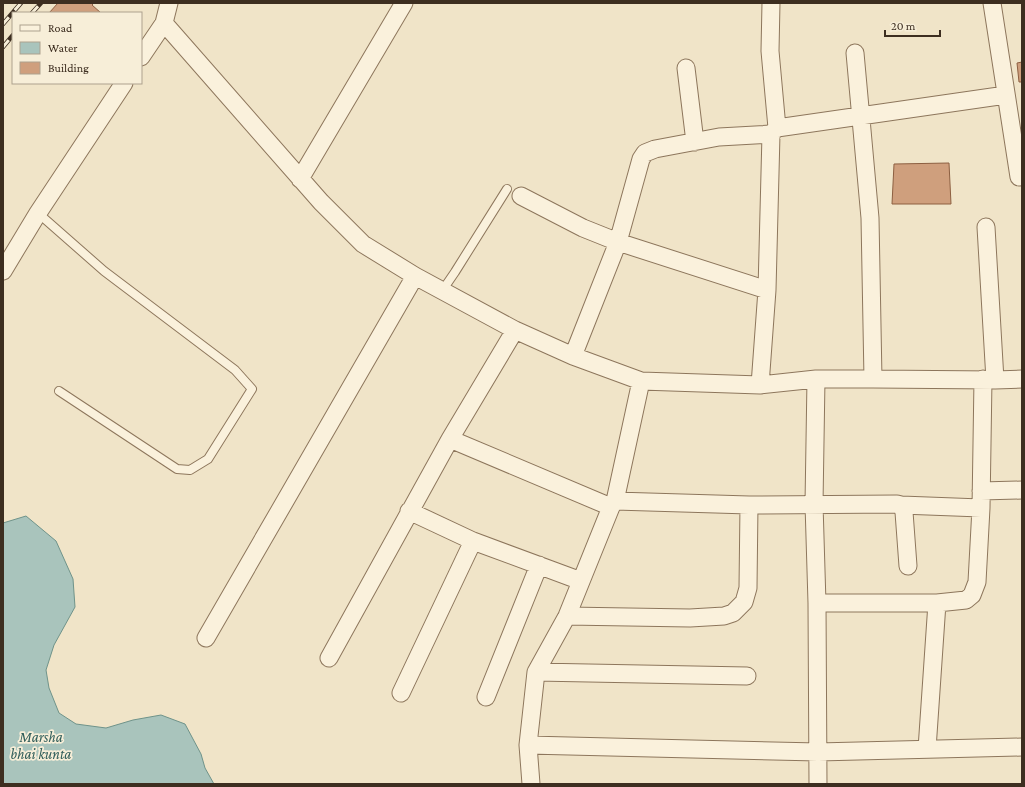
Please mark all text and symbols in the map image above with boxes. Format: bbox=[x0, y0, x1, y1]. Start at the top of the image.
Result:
legend bbox=[12, 12, 142, 84]
scale bar bbox=[885, 12, 940, 38]
text: 20 m bbox=[891, 19, 916, 33]
text: Road bbox=[48, 21, 73, 35]
text: Water bbox=[48, 41, 78, 55]
text: Building bbox=[48, 61, 89, 75]
water label: Marsha bhai kunta bbox=[11, 729, 71, 762]

